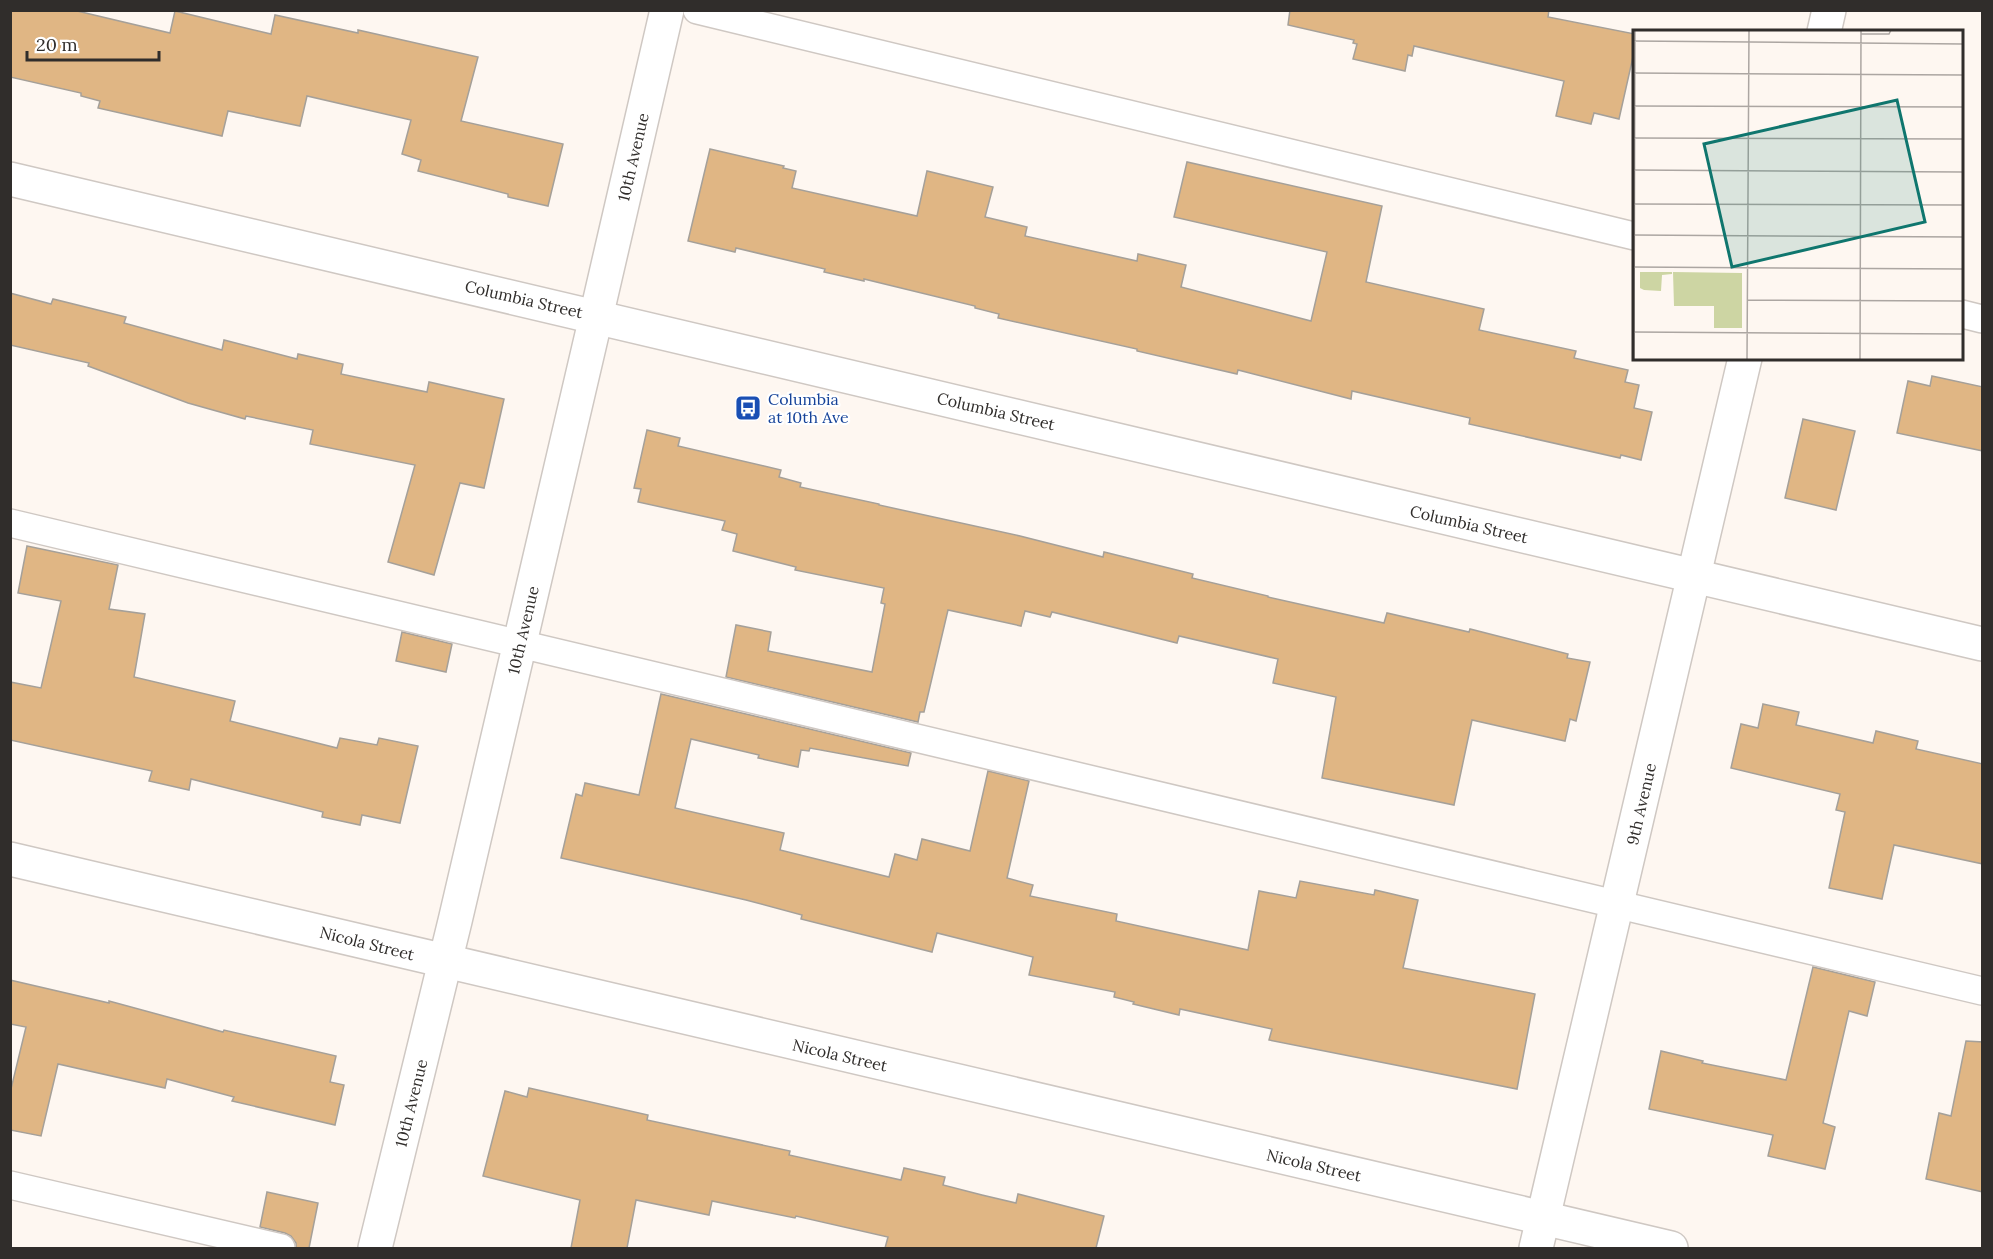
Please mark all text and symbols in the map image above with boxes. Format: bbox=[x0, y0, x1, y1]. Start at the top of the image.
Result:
scale bar bbox=[27, 24, 159, 62]
inset map bbox=[1633, 30, 1963, 360]
text: 20 m bbox=[36, 33, 78, 56]
street label: 10th Avenue bbox=[613, 111, 653, 203]
street label: Columbia Street bbox=[463, 276, 586, 322]
street label: Columbia Street bbox=[935, 388, 1058, 434]
place label: Columbia at 10th Ave bbox=[768, 389, 849, 427]
bus stop icon: Columbia at 10th Ave bbox=[733, 393, 763, 423]
street label: Columbia Street bbox=[1408, 501, 1531, 547]
street label: 10th Avenue bbox=[503, 584, 543, 676]
street label: 9th Avenue bbox=[1622, 761, 1660, 847]
street label: Nicola Street bbox=[318, 922, 417, 965]
street label: Nicola Street bbox=[791, 1034, 890, 1076]
street label: 10th Avenue bbox=[390, 1057, 432, 1149]
street label: Nicola Street bbox=[1265, 1144, 1364, 1186]

